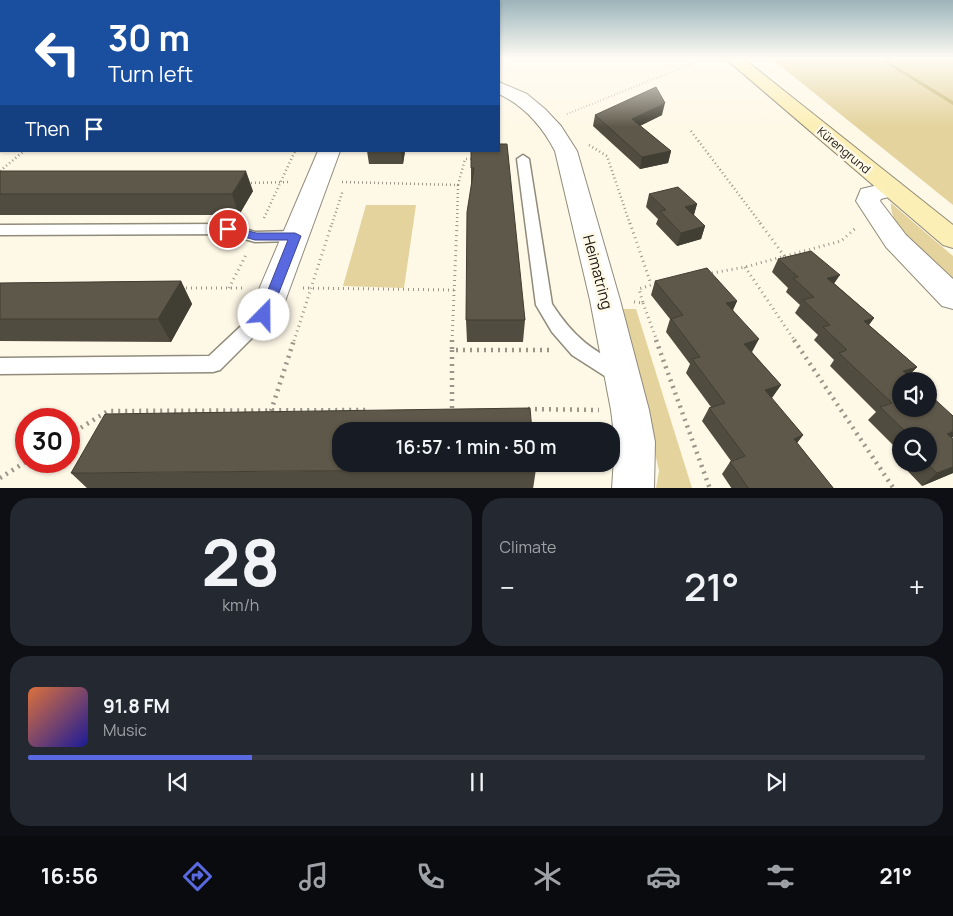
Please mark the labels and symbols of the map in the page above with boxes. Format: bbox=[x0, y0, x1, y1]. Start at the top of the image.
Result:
street label: Kürengrund bbox=[814, 123, 874, 177]
pin bbox=[207, 208, 249, 250]
street label: Heimatring bbox=[578, 232, 618, 312]
position arrow bbox=[237, 288, 289, 340]
speed limit sign: 30 bbox=[15, 408, 80, 473]

